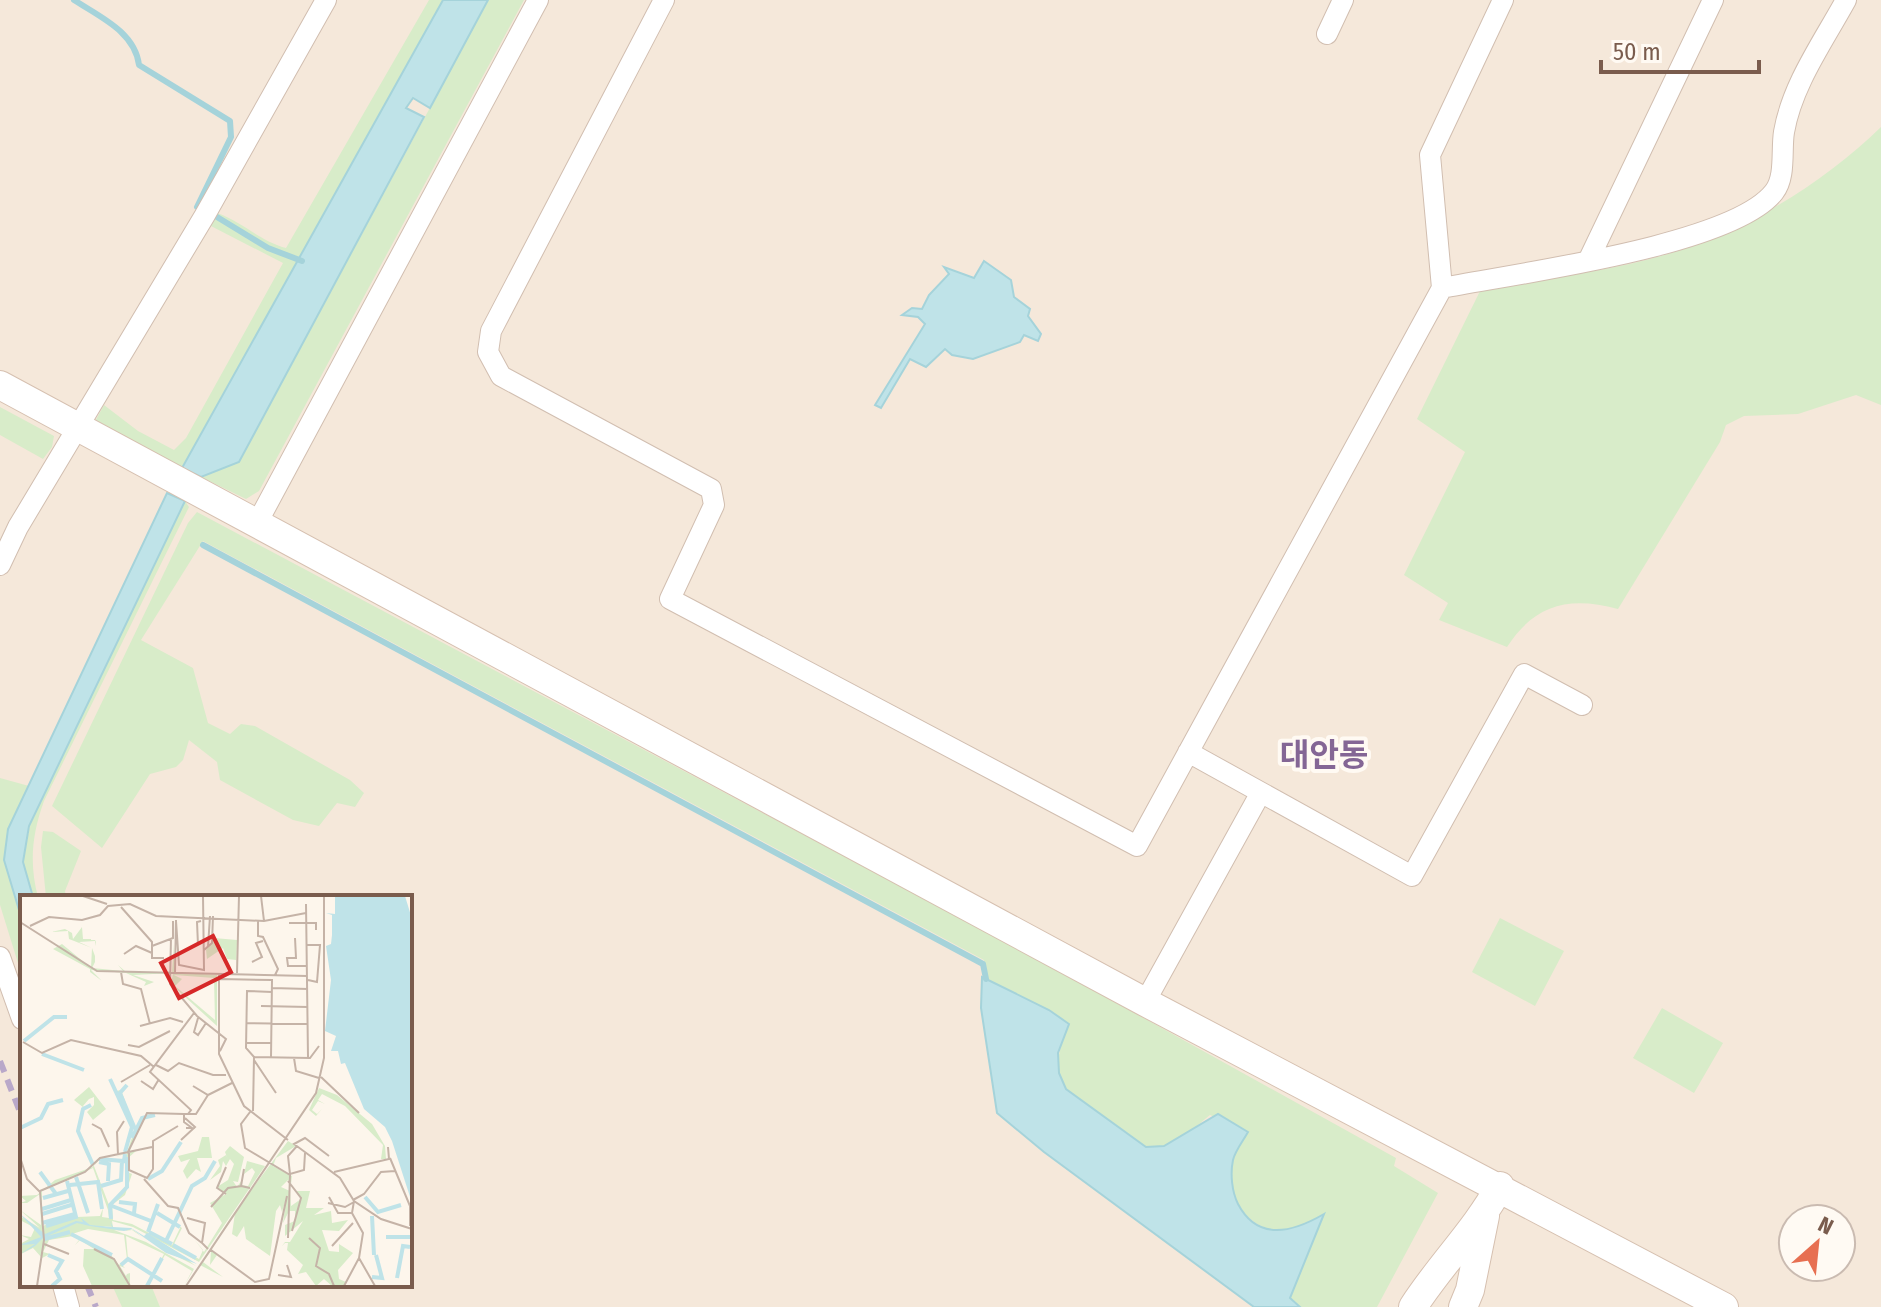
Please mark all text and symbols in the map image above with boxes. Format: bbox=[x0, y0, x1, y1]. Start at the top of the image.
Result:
scale bar bbox=[1601, 24, 1759, 74]
text: 50 m bbox=[1613, 38, 1661, 66]
district label: 대안동 bbox=[1280, 736, 1368, 774]
inset map bbox=[20, 895, 412, 1287]
north arrow bbox=[1777, 1203, 1857, 1283]
text: N bbox=[1814, 1211, 1838, 1241]

